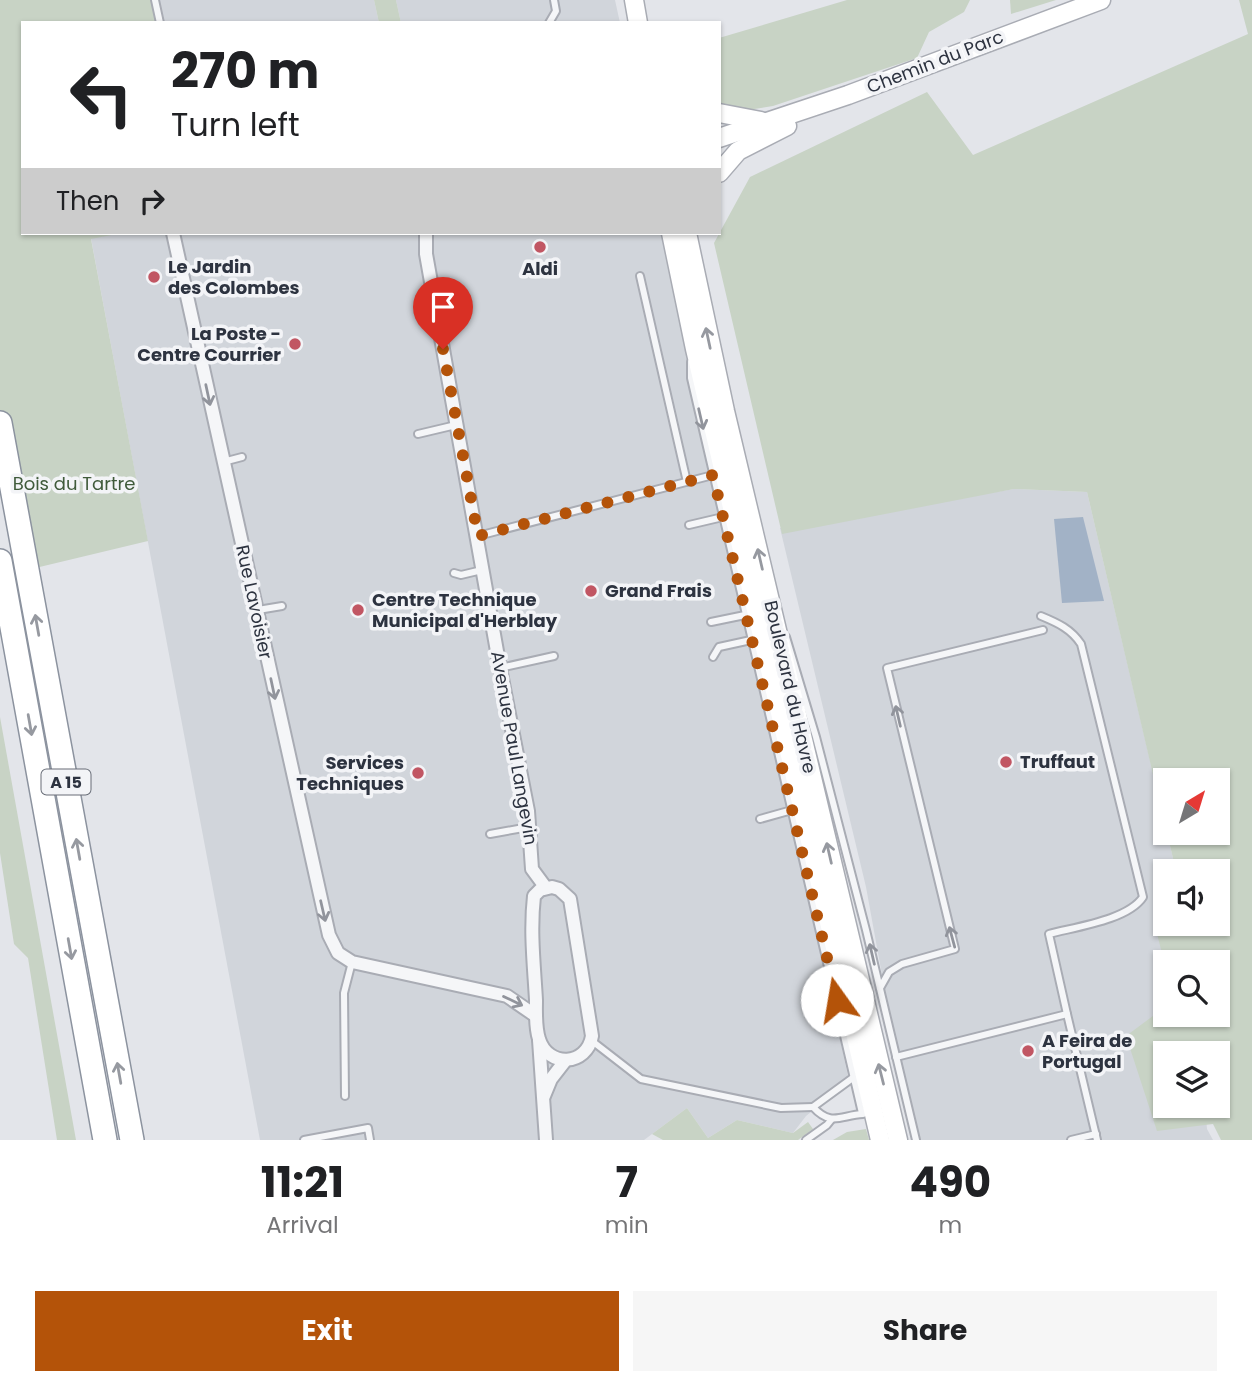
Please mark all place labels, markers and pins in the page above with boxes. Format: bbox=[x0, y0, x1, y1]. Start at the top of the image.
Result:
marker: Aldi bbox=[532, 239, 548, 255]
place label: Le Jardin des Colombes bbox=[168, 254, 300, 300]
place label: Aldi bbox=[522, 256, 558, 281]
marker: Le Jardin des Colombes bbox=[146, 269, 162, 285]
pin bbox=[413, 277, 473, 349]
place label: La Poste - Centre Courrier bbox=[137, 321, 281, 367]
marker: La Poste - Centre Courrier bbox=[287, 336, 303, 352]
place label: Grand Frais bbox=[605, 578, 712, 603]
marker: Grand Frais bbox=[583, 583, 599, 599]
place label: Centre Technique Municipal d'Herblay bbox=[372, 587, 558, 633]
marker: Centre Technique Municipal d'Herblay bbox=[350, 602, 366, 618]
place label: Truffaut bbox=[1020, 749, 1095, 774]
place label: Services Techniques bbox=[296, 750, 404, 796]
marker: Truffaut bbox=[998, 754, 1014, 770]
marker: Services Techniques bbox=[410, 765, 426, 781]
place label: A Feira de Portugal bbox=[1042, 1028, 1132, 1074]
marker: A Feira de Portugal bbox=[1020, 1043, 1036, 1059]

